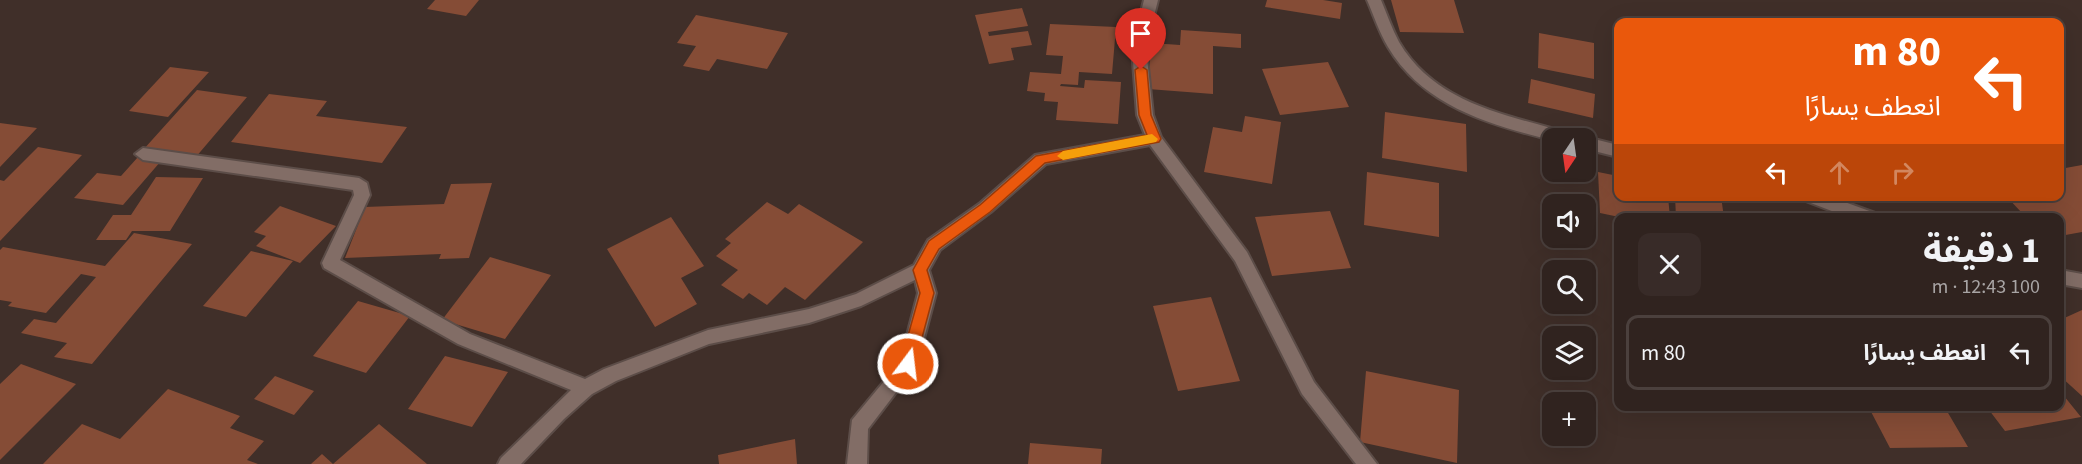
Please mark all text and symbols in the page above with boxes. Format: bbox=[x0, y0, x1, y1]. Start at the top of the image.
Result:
pin bbox=[1115, 8, 1166, 70]
icon: arrive bbox=[1124, 17, 1157, 50]
text: 80 m bbox=[1852, 22, 1941, 82]
icon: left bbox=[1962, 42, 2040, 120]
text: انعطف يسارًا bbox=[1804, 87, 1941, 126]
north arrow bbox=[1542, 128, 1596, 182]
map controls bbox=[1542, 128, 1596, 446]
icon: left bbox=[1760, 156, 1793, 189]
icon: ahead bbox=[1823, 156, 1856, 189]
icon: right bbox=[1886, 156, 1919, 189]
button: sound bbox=[1542, 194, 1596, 248]
text: 1 دقيقة bbox=[1923, 225, 2040, 276]
button: close bbox=[1638, 233, 1701, 296]
button: search bbox=[1542, 260, 1596, 314]
text: 100 m · 12:43 bbox=[1932, 273, 2040, 301]
button: layers bbox=[1542, 326, 1596, 380]
position arrow bbox=[876, 332, 940, 396]
icon: left bbox=[2004, 336, 2037, 369]
text: 80 m bbox=[1641, 337, 1686, 369]
text: انعطف يسارًا bbox=[1863, 337, 1986, 369]
button: + bbox=[1542, 392, 1596, 446]

